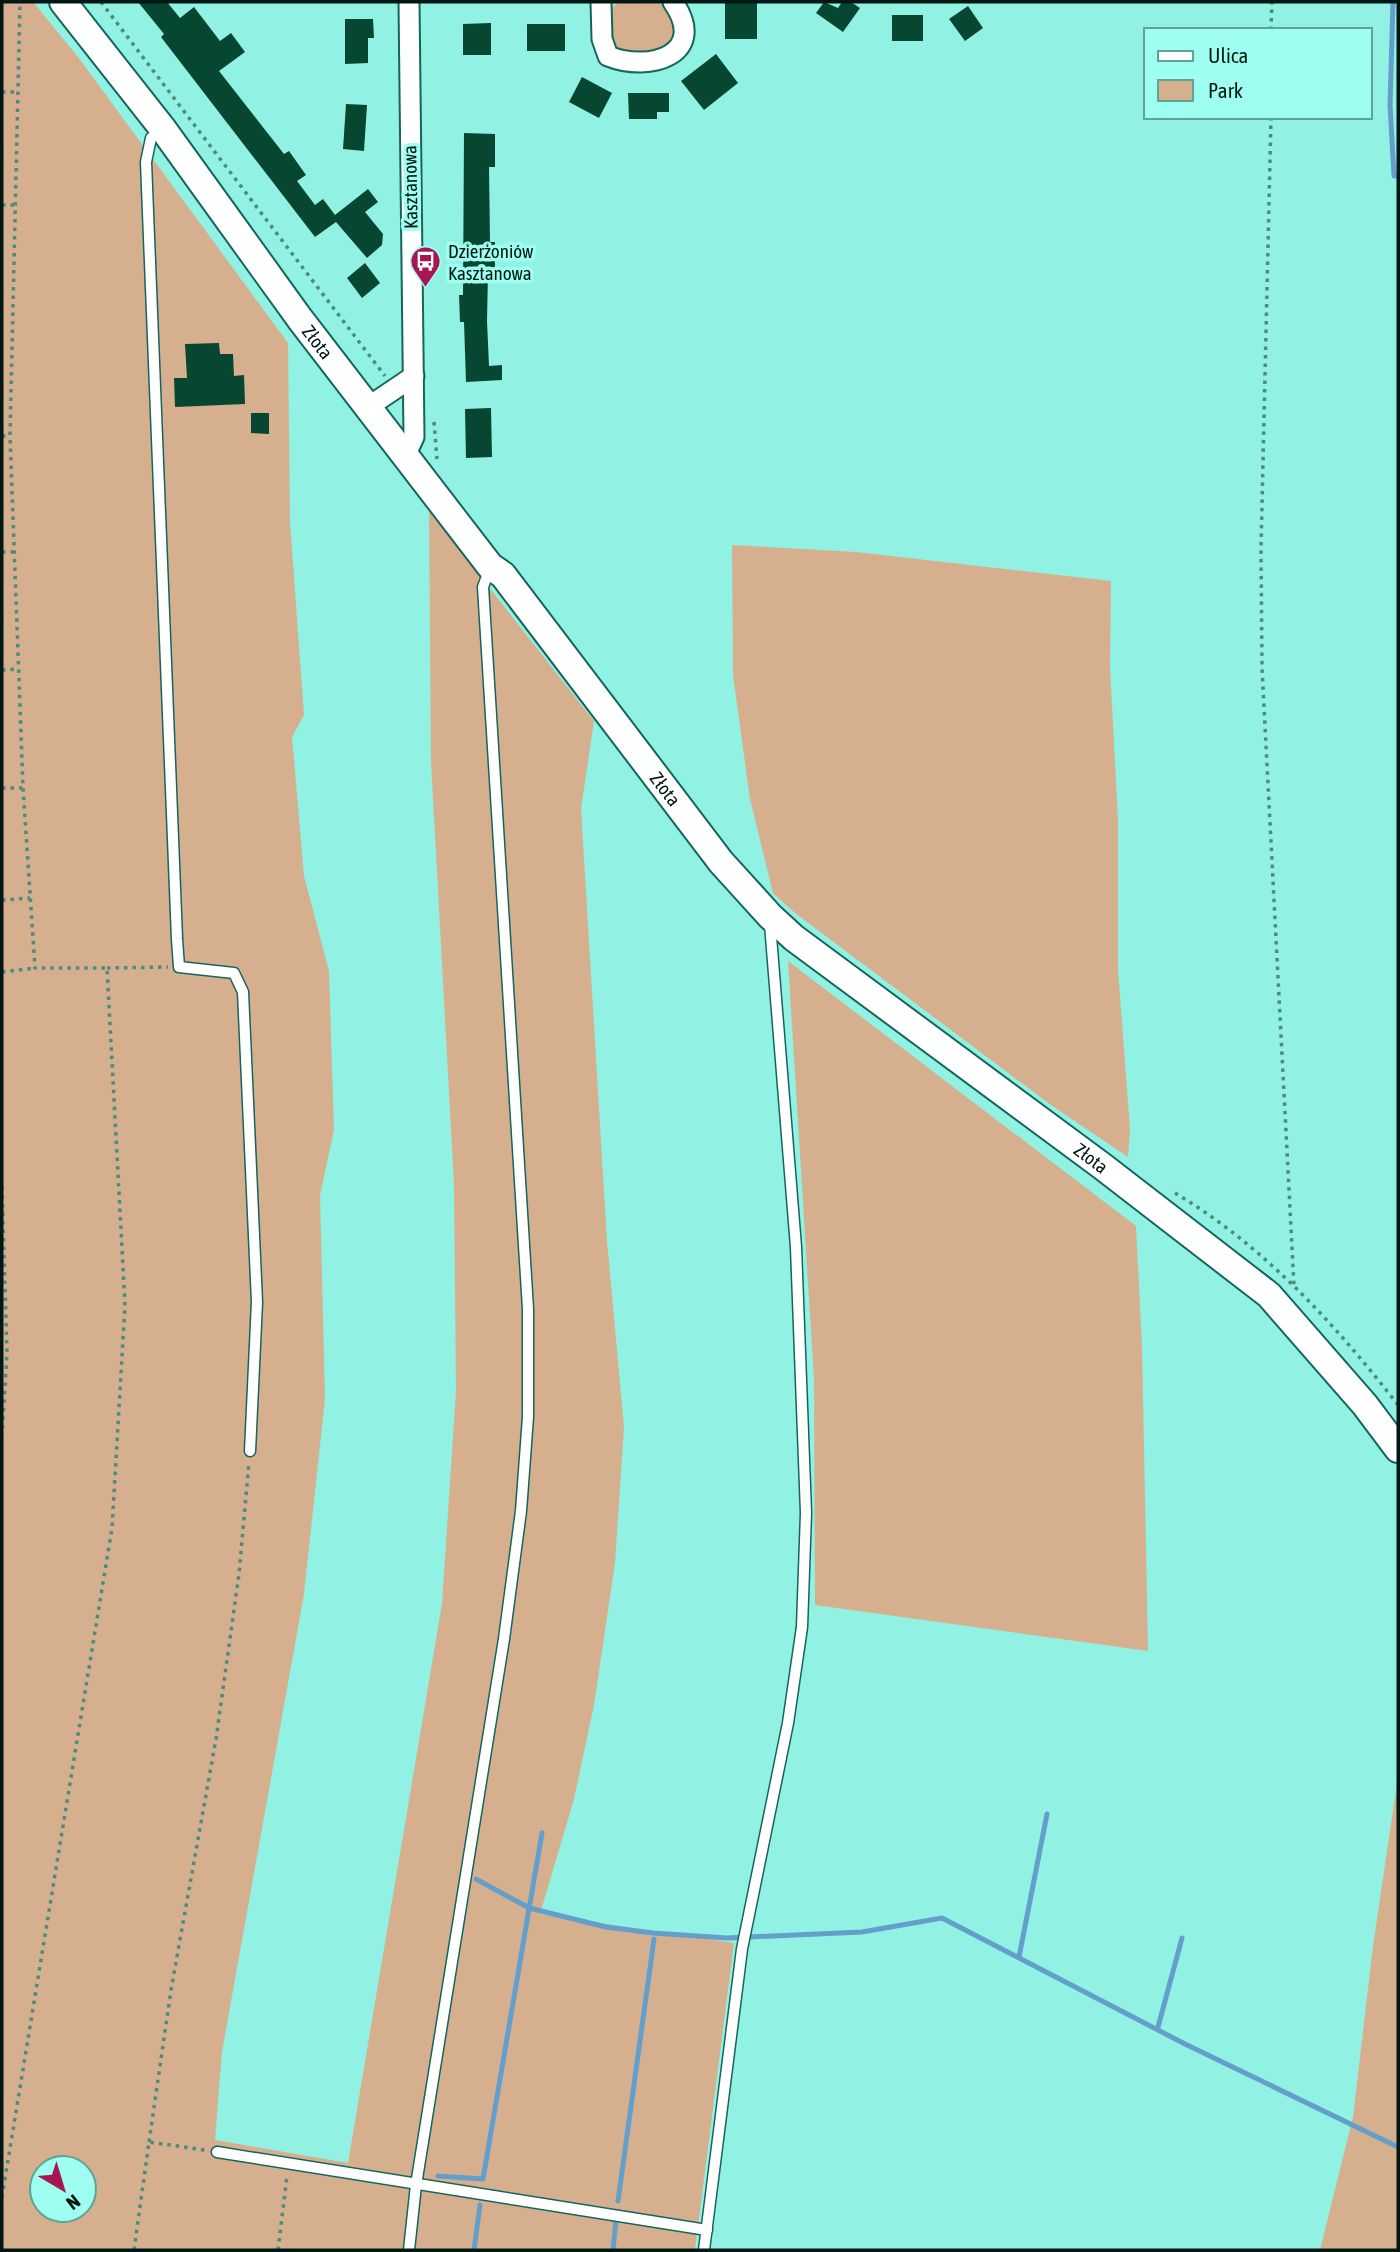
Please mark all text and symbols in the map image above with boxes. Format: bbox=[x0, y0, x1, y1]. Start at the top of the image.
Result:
legend bbox=[1144, 28, 1372, 119]
text: Ulica bbox=[1208, 43, 1248, 67]
text: Park bbox=[1208, 78, 1243, 102]
street label: Kasztanowa bbox=[398, 145, 422, 229]
place label: Dzierżoniów Kasztanowa bbox=[448, 240, 534, 284]
bus stop icon: Dzierżoniów Kasztanowa bbox=[408, 245, 442, 289]
street label: Złota bbox=[298, 321, 338, 363]
street label: Złota bbox=[646, 768, 685, 810]
street label: Złota bbox=[1070, 1138, 1113, 1178]
north arrow bbox=[28, 2154, 98, 2224]
text: N bbox=[62, 2190, 85, 2215]

